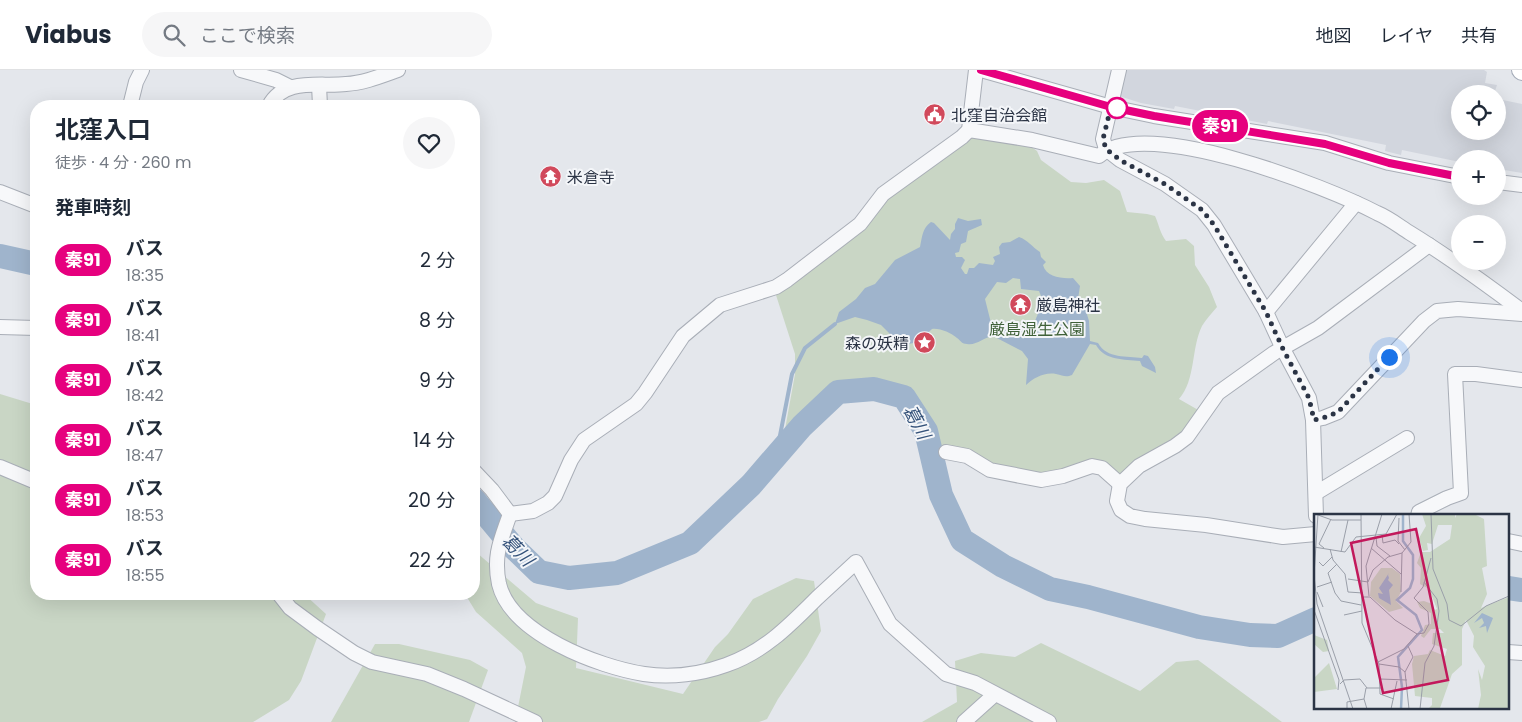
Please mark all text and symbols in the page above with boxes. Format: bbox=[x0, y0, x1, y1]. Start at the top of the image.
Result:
search box bbox=[142, 12, 492, 57]
text: Viabus bbox=[25, 18, 112, 51]
icon: search bbox=[160, 21, 188, 49]
text: ここで検索 bbox=[200, 22, 295, 49]
text: 地図 bbox=[1316, 23, 1352, 48]
text: レイヤ bbox=[1380, 23, 1433, 48]
text: 共有 bbox=[1461, 23, 1497, 48]
map controls bbox=[1451, 85, 1506, 270]
button: locate bbox=[1451, 85, 1506, 140]
unlabelled marker bbox=[1106, 97, 1128, 119]
public building icon: 北窪自治会館 bbox=[923, 103, 947, 127]
place label: 北窪自治会館 bbox=[951, 104, 1047, 127]
line badge: 秦91 bbox=[1191, 110, 1249, 142]
text: 北窪入口 bbox=[55, 113, 151, 146]
text: 秦91 bbox=[1202, 113, 1238, 138]
button: heart bbox=[403, 117, 455, 169]
button: + bbox=[1451, 150, 1506, 205]
text: 徒歩 · 4 分 · 260 m bbox=[55, 151, 191, 174]
temple icon: 米倉寺 bbox=[539, 165, 563, 189]
place label: 米倉寺 bbox=[567, 166, 615, 189]
text: 発車時刻 bbox=[55, 194, 131, 221]
button: − bbox=[1451, 215, 1506, 270]
text: バス bbox=[126, 235, 164, 262]
text: 秦91 bbox=[65, 247, 101, 272]
text: 2 分 bbox=[420, 247, 455, 274]
text: 18:35 bbox=[126, 264, 164, 287]
temple icon: 厳島神社 bbox=[1008, 293, 1032, 317]
place label: 厳島神社 bbox=[1036, 294, 1100, 317]
text: バス bbox=[126, 295, 164, 322]
text: 秦91 bbox=[65, 307, 101, 332]
text: 8 分 bbox=[419, 307, 455, 334]
park label: 厳島湿生公園 bbox=[989, 318, 1085, 341]
text: 18:41 bbox=[126, 324, 160, 347]
place icon: 森の妖精 bbox=[913, 331, 937, 355]
place label: 森の妖精 bbox=[845, 332, 909, 355]
your location bbox=[1377, 345, 1402, 370]
text: バス bbox=[126, 355, 164, 382]
text: 秦91 bbox=[65, 367, 101, 392]
text: 9 分 bbox=[419, 367, 455, 394]
text: 18:42 bbox=[126, 384, 164, 407]
water label: 葛川 bbox=[898, 400, 937, 446]
text: バス bbox=[126, 415, 164, 442]
text: 秦91 bbox=[65, 427, 101, 452]
text: 14 分 bbox=[413, 427, 455, 454]
text: 18:47 bbox=[126, 444, 163, 467]
text: バス bbox=[126, 475, 164, 502]
text: 秦91 bbox=[65, 487, 101, 512]
text: 20 分 bbox=[408, 487, 455, 514]
text: 18:53 bbox=[126, 504, 164, 527]
inset map bbox=[1314, 514, 1510, 710]
water label: 葛川 bbox=[497, 528, 541, 573]
text: バス bbox=[126, 535, 164, 562]
text: 秦91 bbox=[65, 547, 101, 572]
text: 22 分 bbox=[409, 547, 455, 574]
text: 18:55 bbox=[126, 564, 165, 587]

